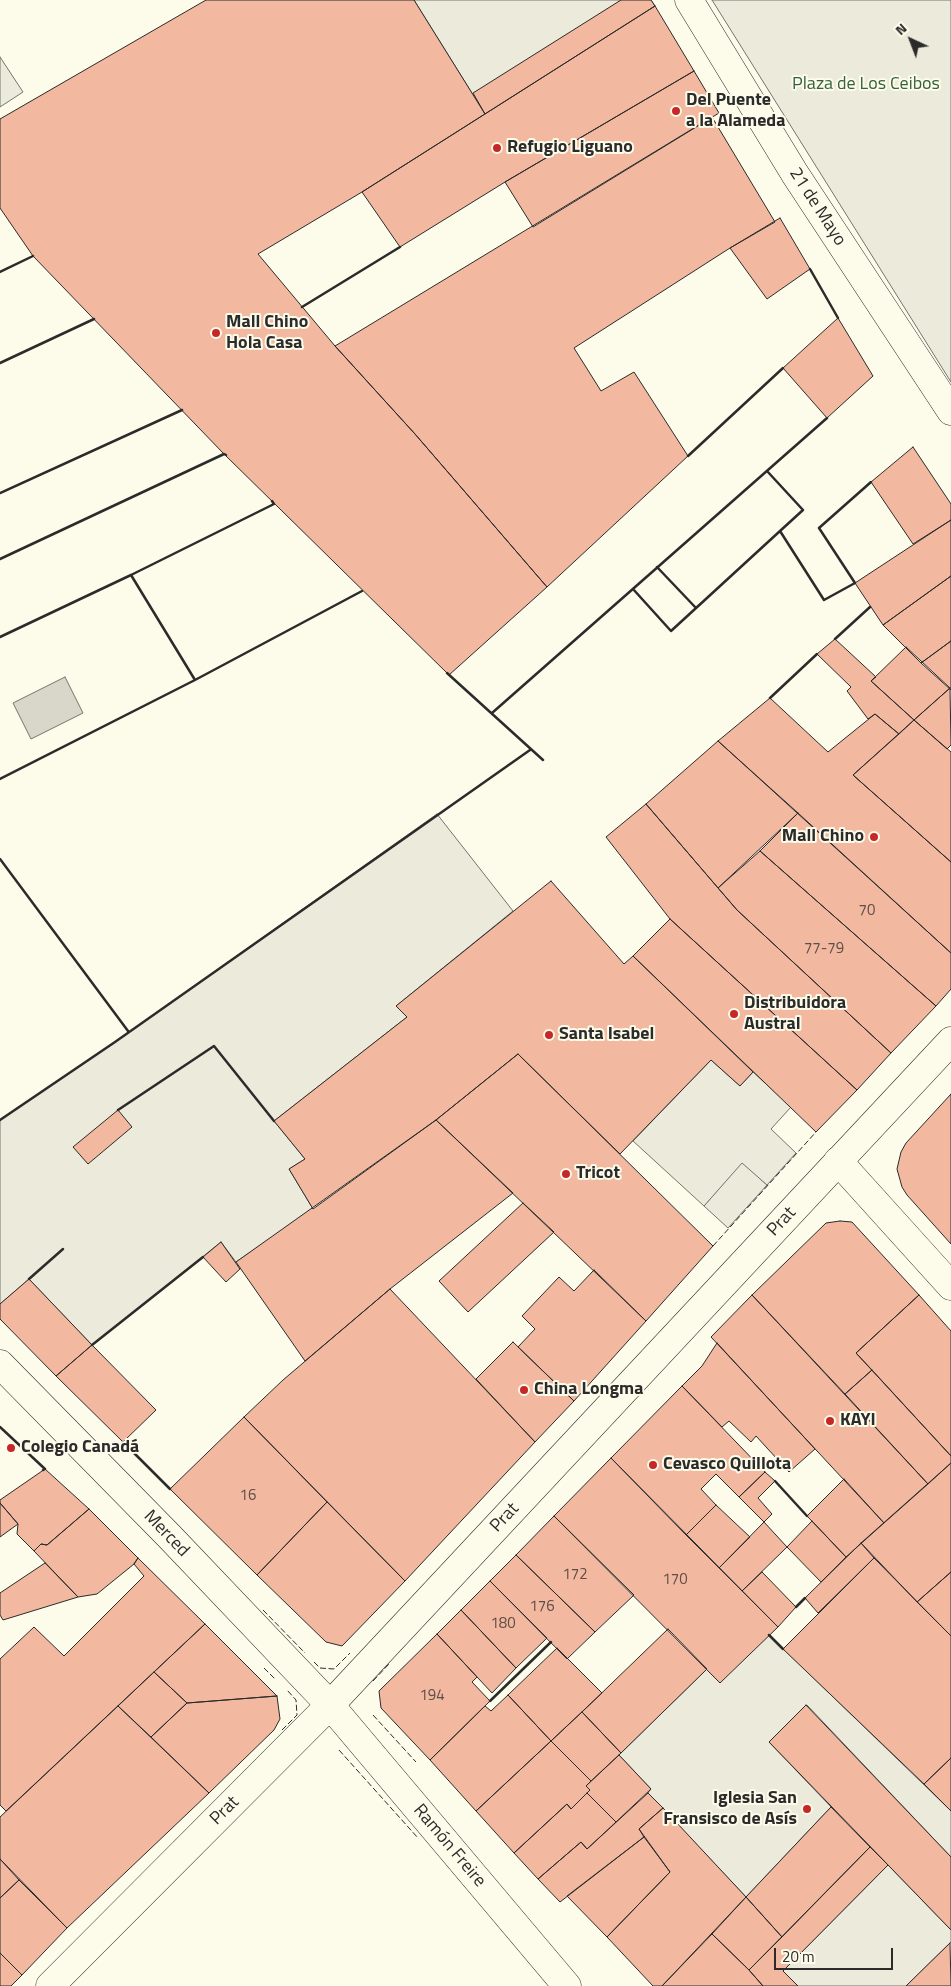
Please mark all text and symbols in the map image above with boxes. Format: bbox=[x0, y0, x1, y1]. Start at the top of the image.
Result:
north arrow bbox=[886, 15, 936, 65]
text: N bbox=[890, 18, 911, 40]
park label: Plaza de Los Ceibos bbox=[792, 74, 940, 96]
place label: Del Puente a la Alameda bbox=[686, 90, 785, 132]
marker: Del Puente a la Alameda bbox=[670, 105, 682, 117]
place label: Refugio Liguano bbox=[507, 137, 633, 159]
marker: Refugio Liguano bbox=[491, 142, 503, 154]
street label: 21 de Mayo bbox=[784, 164, 850, 250]
place label: Mall Chino Hola Casa bbox=[226, 312, 308, 354]
marker: Mall Chino Hola Casa bbox=[210, 327, 222, 339]
place label: Mall Chino bbox=[782, 826, 864, 848]
marker: Mall Chino bbox=[868, 831, 880, 843]
house number: 70 bbox=[859, 902, 875, 920]
house number: 77-79 bbox=[804, 940, 844, 958]
place label: Distribuidora Austral bbox=[744, 993, 846, 1036]
marker: Distribuidora Austral bbox=[728, 1008, 740, 1020]
place label: Santa Isabel bbox=[559, 1024, 654, 1046]
marker: Santa Isabel bbox=[543, 1029, 555, 1041]
place label: Tricot bbox=[576, 1163, 620, 1185]
marker: Tricot bbox=[560, 1168, 572, 1180]
street label: Prat bbox=[763, 1203, 801, 1241]
place label: China Longma bbox=[534, 1379, 643, 1401]
marker: China Longma bbox=[518, 1384, 530, 1396]
place label: KAYI bbox=[840, 1410, 876, 1432]
marker: KAYI bbox=[824, 1415, 836, 1427]
place label: Colegio Canadá bbox=[21, 1437, 139, 1459]
marker: Colegio Canadá bbox=[5, 1442, 17, 1454]
place label: Cevasco Quillota bbox=[663, 1454, 791, 1476]
marker: Cevasco Quillota bbox=[647, 1459, 659, 1471]
house number: 16 bbox=[240, 1487, 256, 1505]
street label: Prat bbox=[486, 1499, 524, 1537]
street label: Merced bbox=[139, 1506, 193, 1562]
house number: 172 bbox=[562, 1566, 588, 1584]
house number: 170 bbox=[662, 1571, 688, 1589]
house number: 176 bbox=[529, 1598, 555, 1616]
house number: 180 bbox=[490, 1615, 516, 1633]
house number: 194 bbox=[419, 1687, 445, 1705]
place label: Iglesia San Fransisco de Asís bbox=[663, 1788, 797, 1830]
street label: Prat bbox=[206, 1792, 244, 1830]
street label: Ramón Freire bbox=[408, 1800, 490, 1892]
marker: Iglesia San Fransisco de Asís bbox=[801, 1803, 813, 1815]
scale bar bbox=[776, 1938, 895, 1970]
text: 20 m bbox=[782, 1945, 815, 1968]

